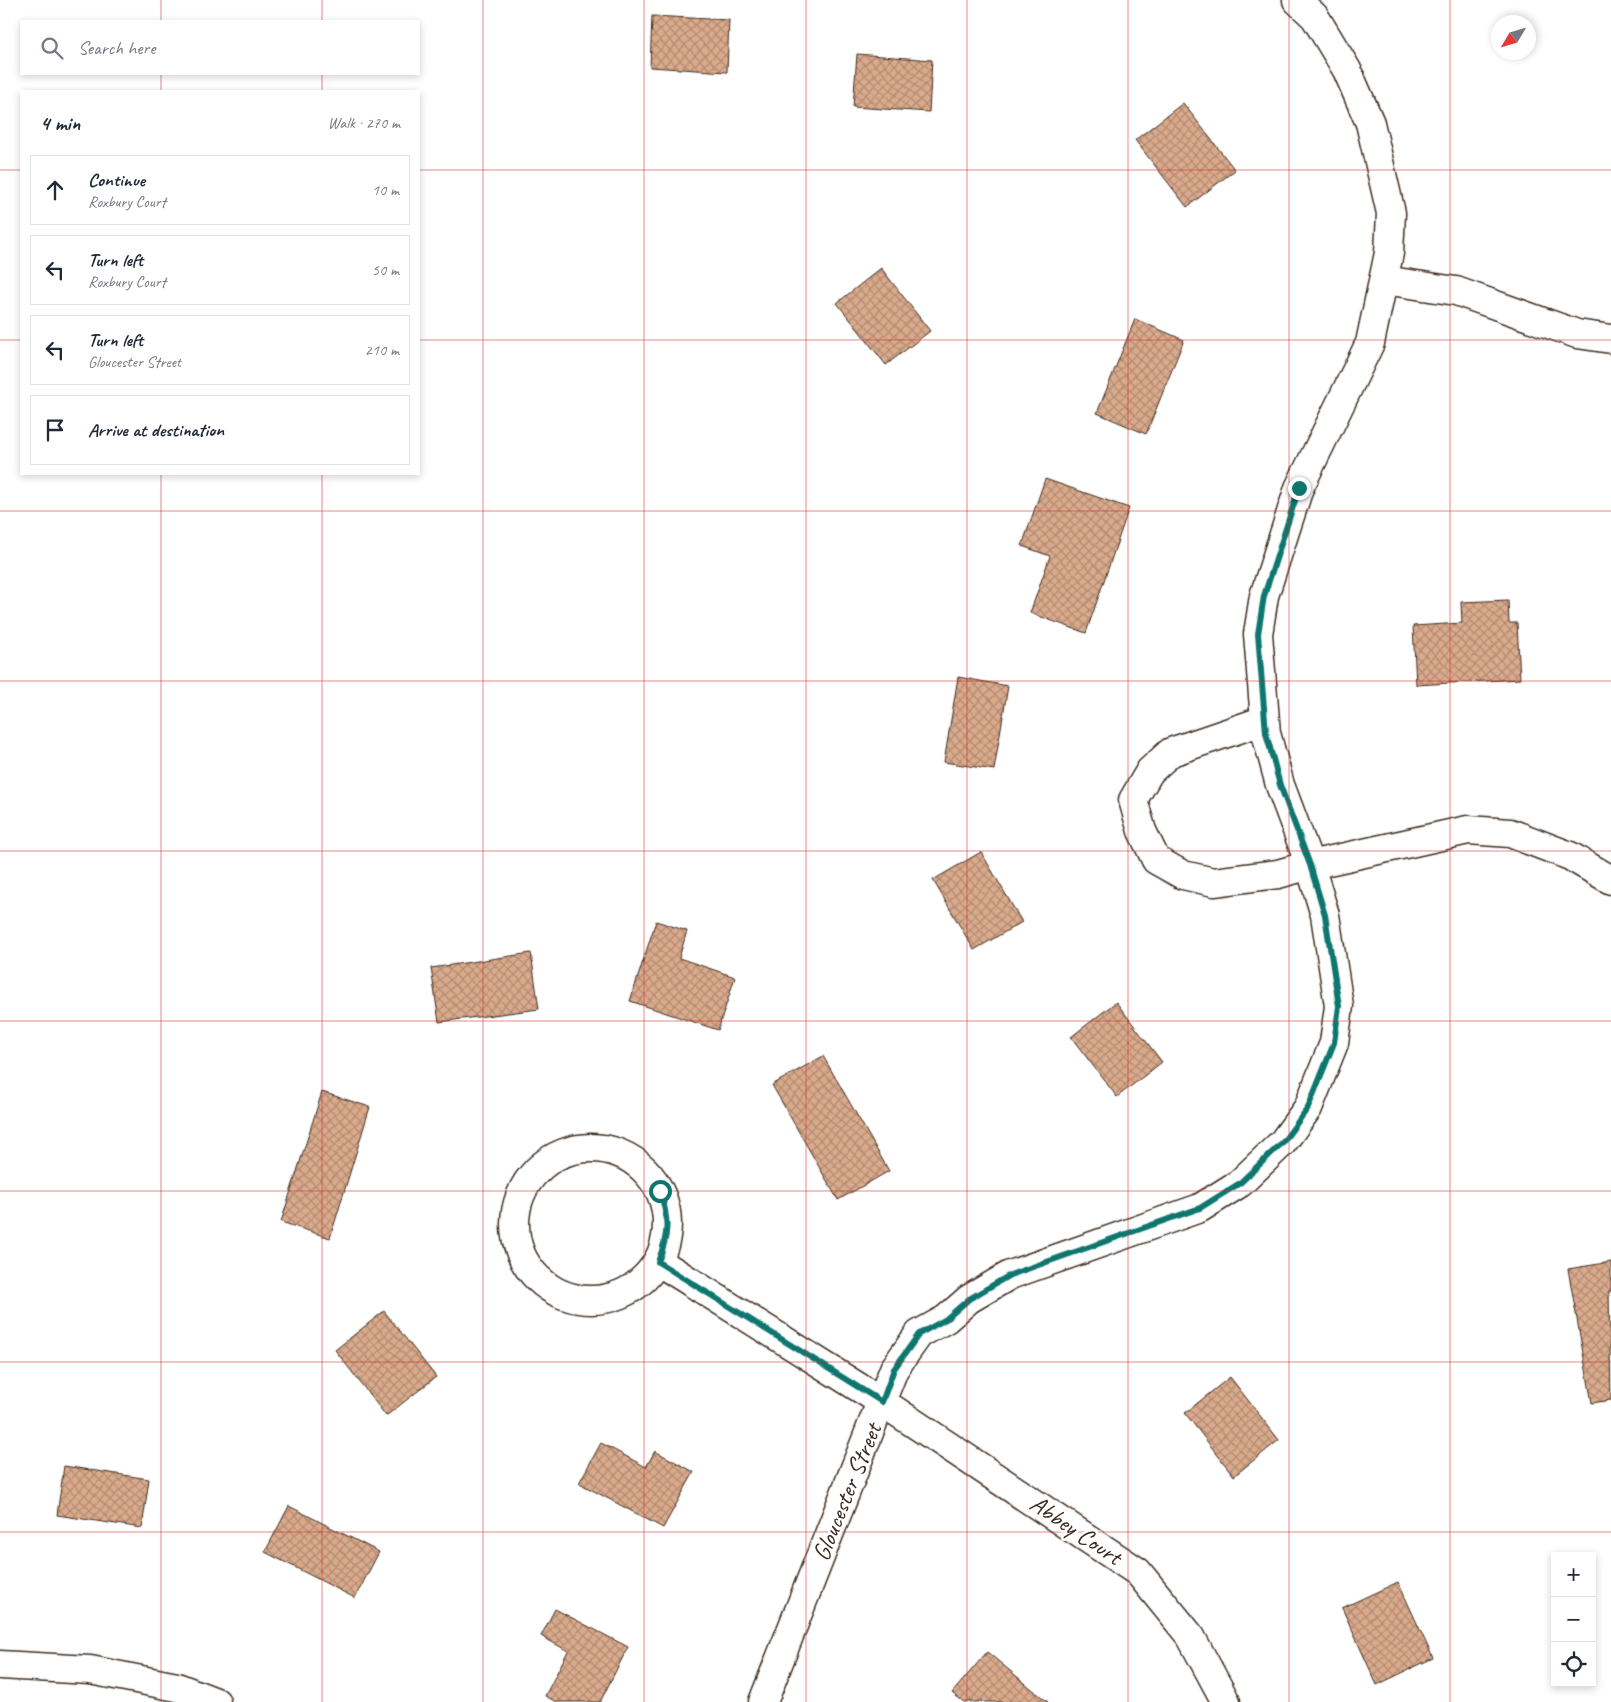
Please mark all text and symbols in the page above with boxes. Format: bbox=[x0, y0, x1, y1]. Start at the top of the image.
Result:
north arrow bbox=[1491, 15, 1536, 60]
search box bbox=[20, 20, 420, 75]
icon: search bbox=[38, 34, 66, 62]
text: Search here bbox=[78, 36, 155, 60]
text: 4 min bbox=[40, 110, 80, 136]
text: Walk · 270 m bbox=[328, 113, 400, 133]
text: Continue bbox=[88, 168, 145, 192]
icon: ahead bbox=[41, 176, 69, 204]
text: 10 m bbox=[372, 180, 399, 200]
text: Roxbury Court bbox=[88, 192, 166, 212]
text: Turn left bbox=[88, 248, 143, 272]
icon: left bbox=[41, 256, 69, 284]
text: 50 m bbox=[372, 260, 399, 280]
text: Roxbury Court bbox=[88, 272, 166, 292]
text: Turn left bbox=[88, 328, 143, 352]
icon: left bbox=[41, 336, 69, 364]
text: 210 m bbox=[365, 340, 399, 360]
text: Gloucester Street bbox=[88, 352, 181, 372]
icon: arrive bbox=[41, 416, 69, 444]
text: Arrive at destination bbox=[88, 418, 224, 442]
route end bbox=[1288, 477, 1311, 500]
route start bbox=[649, 1180, 672, 1203]
street label: Gloucester Street bbox=[805, 1416, 890, 1565]
street label: Abbey Court bbox=[1024, 1488, 1130, 1574]
map controls bbox=[1551, 1552, 1596, 1687]
button: + bbox=[1551, 1552, 1596, 1597]
button: − bbox=[1551, 1597, 1596, 1642]
button: locate bbox=[1551, 1642, 1596, 1687]

